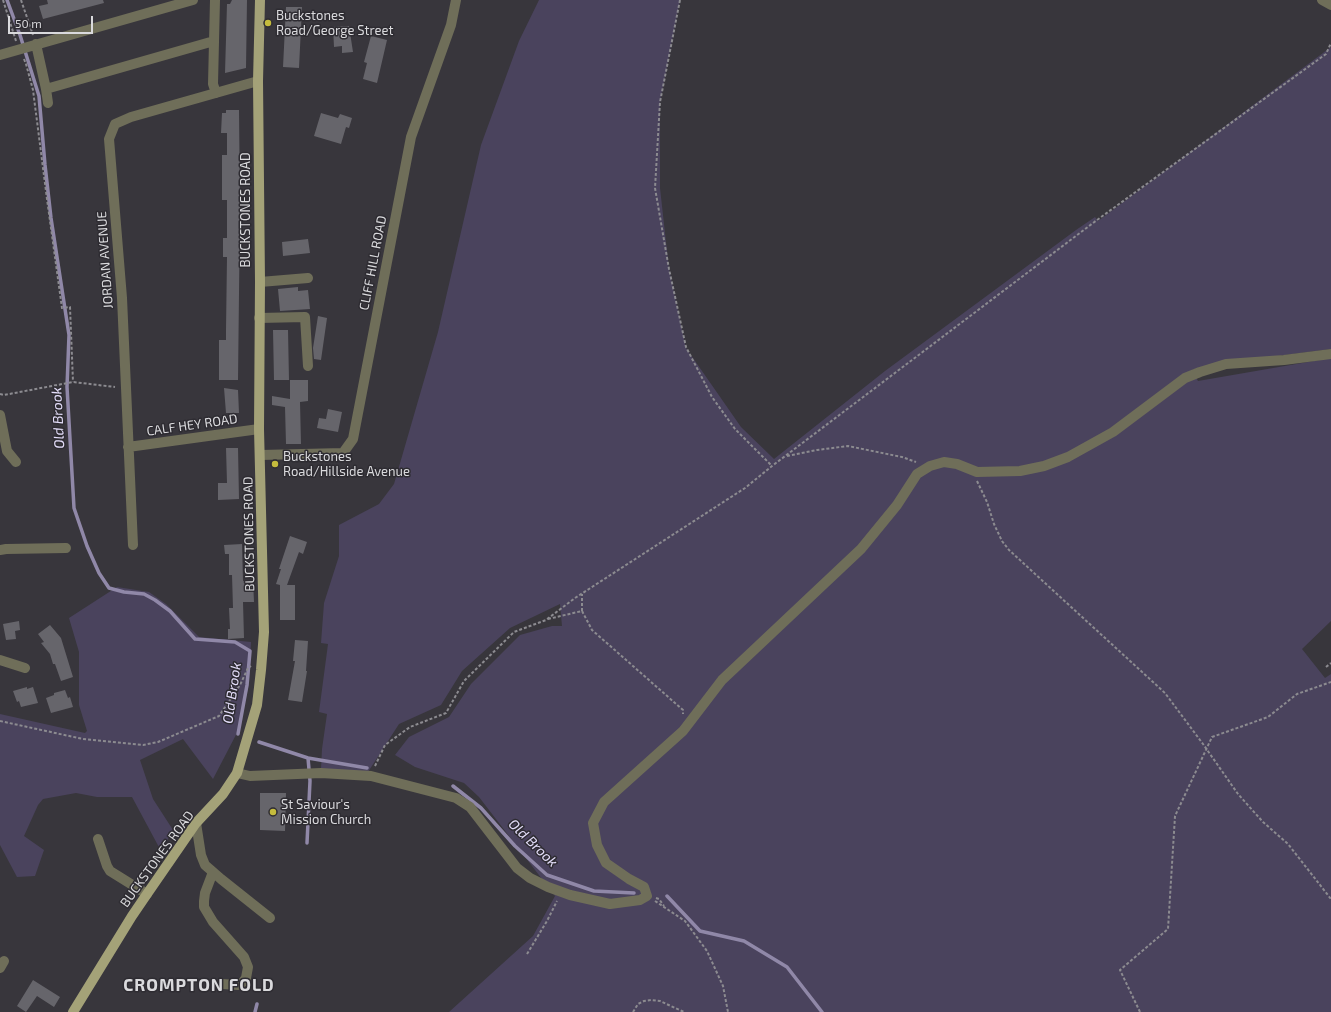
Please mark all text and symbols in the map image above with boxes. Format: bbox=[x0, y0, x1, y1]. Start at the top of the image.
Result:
scale bar bbox=[10, 8, 95, 34]
place label: Buckstones Road/George Street bbox=[276, 8, 393, 39]
text: 50 m bbox=[15, 16, 42, 30]
marker: Buckstones Road/George Street bbox=[263, 18, 273, 28]
street label: BUCKSTONES ROAD bbox=[238, 152, 254, 268]
street label: JORDAN AVENUE bbox=[94, 211, 116, 309]
street label: CLIFF HILL ROAD bbox=[356, 214, 390, 312]
water label: Old Brook bbox=[48, 387, 68, 449]
street label: CALF HEY ROAD bbox=[145, 411, 239, 439]
place label: Buckstones Road/Hillside Avenue bbox=[283, 449, 410, 480]
marker: Buckstones Road/Hillside Avenue bbox=[270, 459, 280, 469]
street label: BUCKSTONES ROAD bbox=[240, 476, 258, 592]
water label: Old Brook bbox=[219, 661, 245, 725]
place label: St Saviour's Mission Church bbox=[281, 797, 371, 828]
marker: St Saviour's Mission Church bbox=[268, 807, 278, 817]
street label: BUCKSTONES ROAD bbox=[117, 808, 197, 910]
water label: Old Brook bbox=[505, 816, 561, 870]
district label: CROMPTON FOLD bbox=[123, 975, 275, 995]

